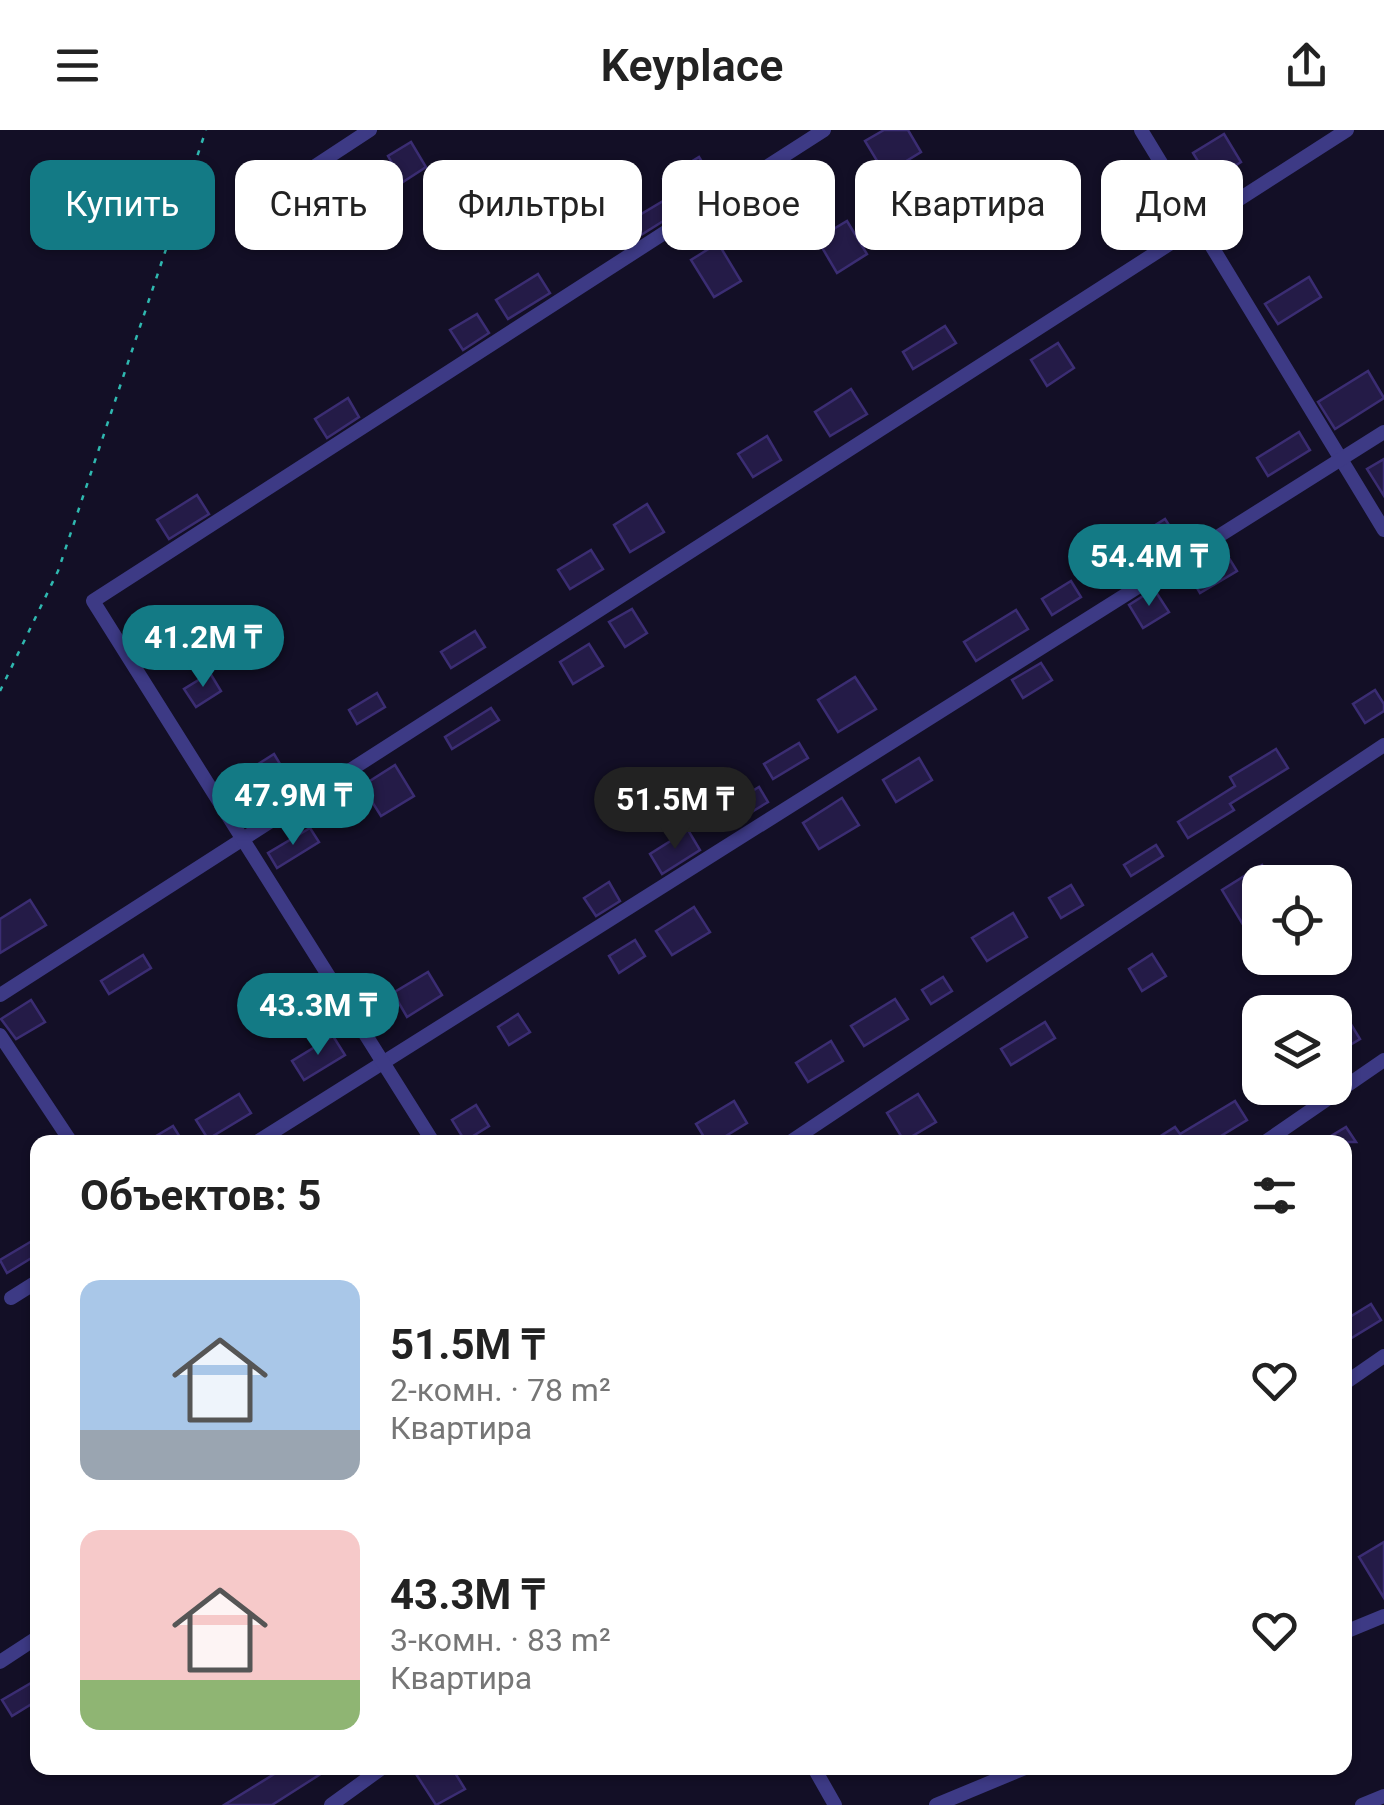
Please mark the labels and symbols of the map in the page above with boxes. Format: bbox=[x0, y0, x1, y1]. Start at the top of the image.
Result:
pin: 54.4M ₸ bbox=[1057, 524, 1241, 609]
pin: 41.2M ₸ bbox=[111, 605, 295, 690]
pin: 47.9M ₸ bbox=[201, 763, 385, 848]
pin: 51.5M ₸ bbox=[583, 767, 767, 852]
pin: 43.3M ₸ bbox=[226, 973, 410, 1058]

